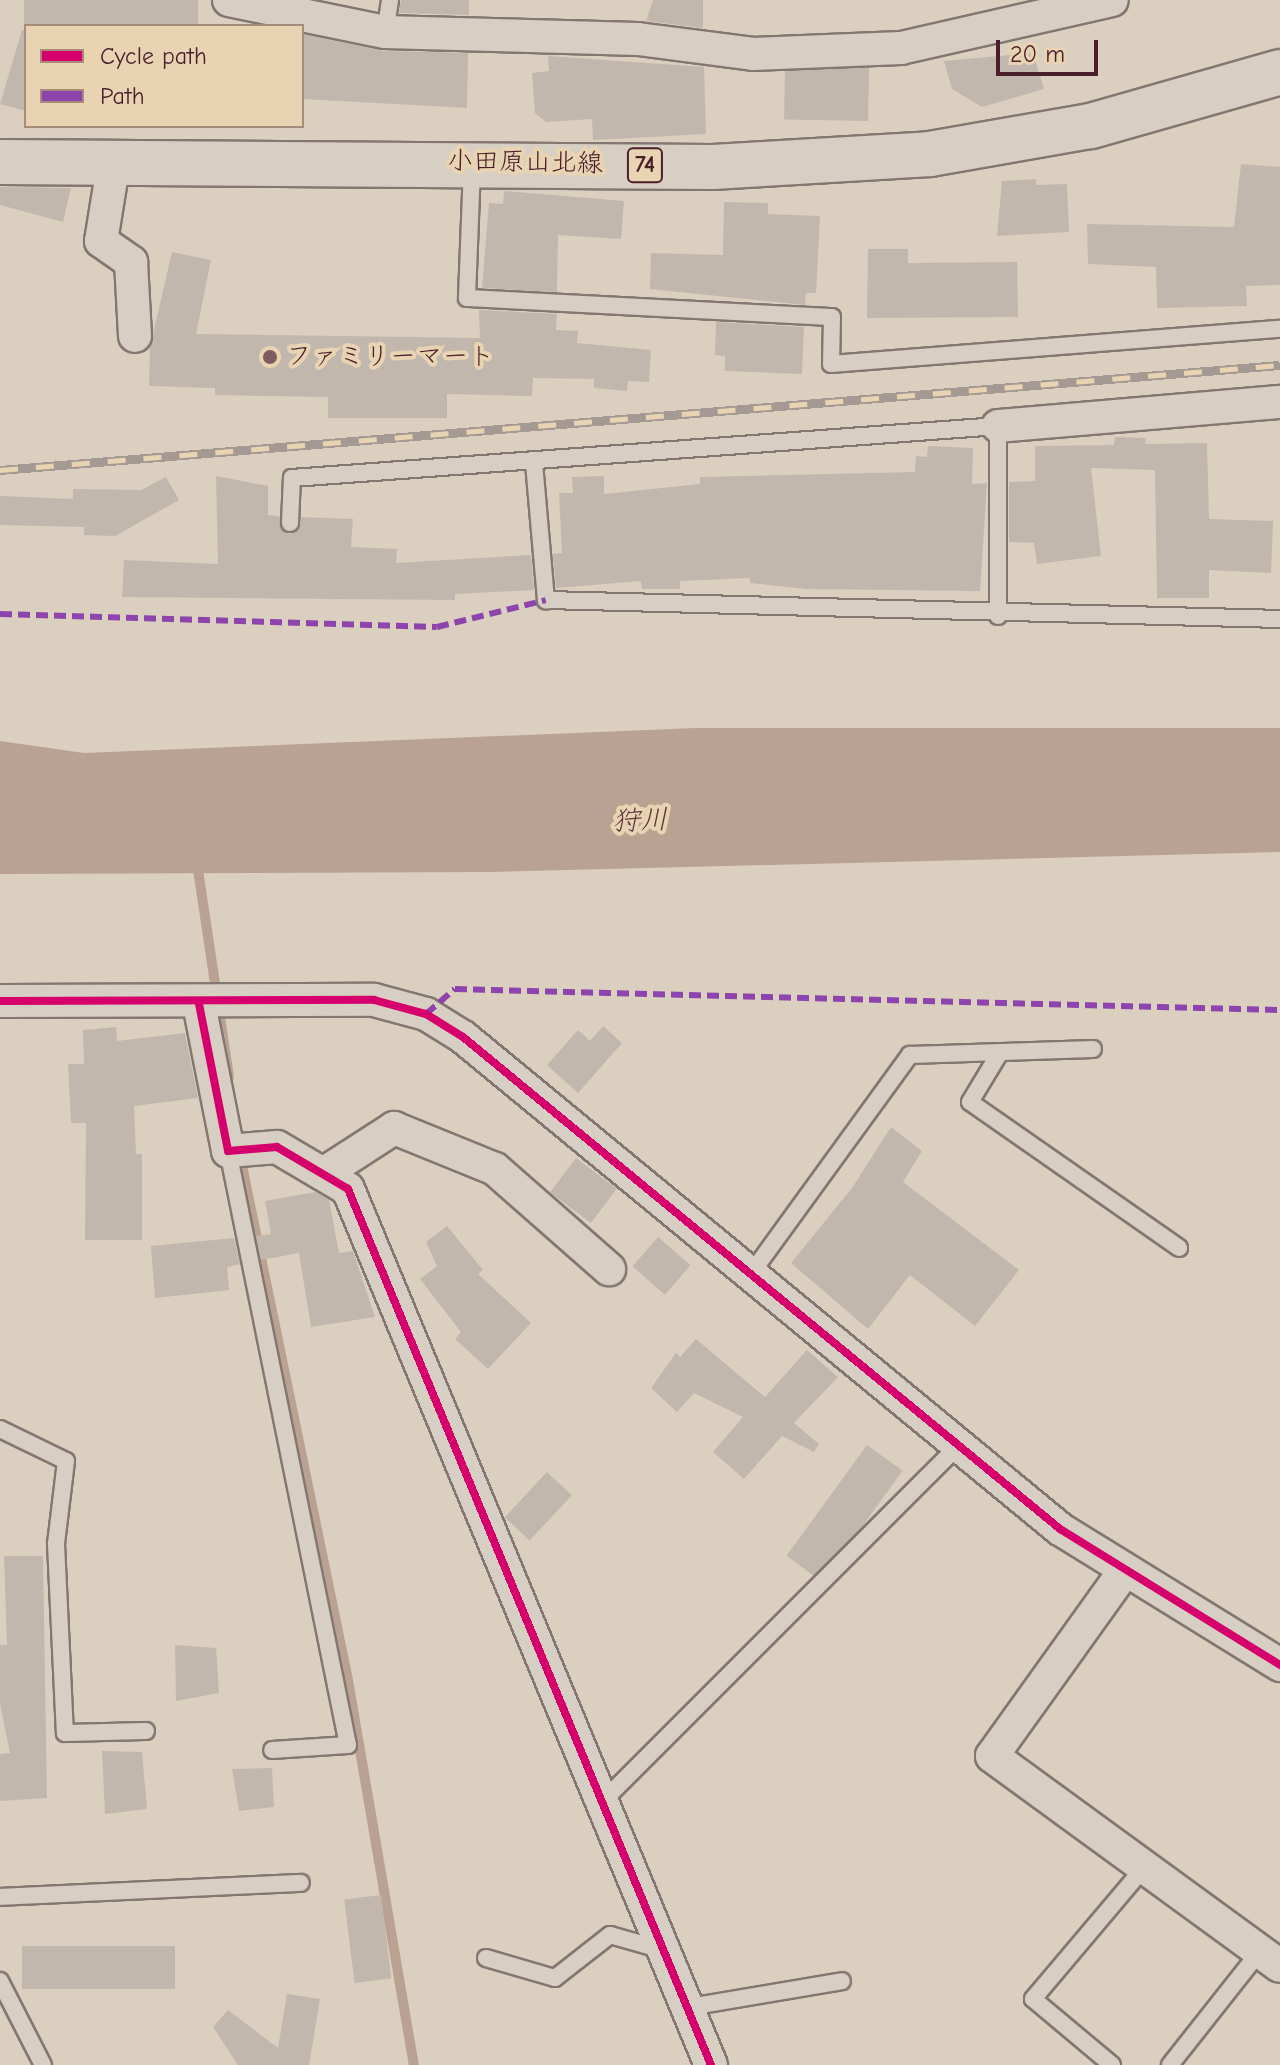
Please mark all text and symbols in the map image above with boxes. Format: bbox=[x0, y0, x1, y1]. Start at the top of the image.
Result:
legend bbox=[24, 24, 304, 128]
scale bar bbox=[1000, 24, 1102, 74]
text: 20 m bbox=[1010, 40, 1065, 68]
text: Cycle path bbox=[100, 42, 207, 70]
text: Path bbox=[100, 82, 145, 110]
road number: 74 bbox=[625, 145, 665, 185]
street label: 小田原山北線 bbox=[447, 146, 603, 180]
place label: ファミリーマート bbox=[286, 341, 494, 373]
marker: ファミリーマート bbox=[261, 348, 279, 366]
water label: 狩川 bbox=[611, 802, 669, 838]

